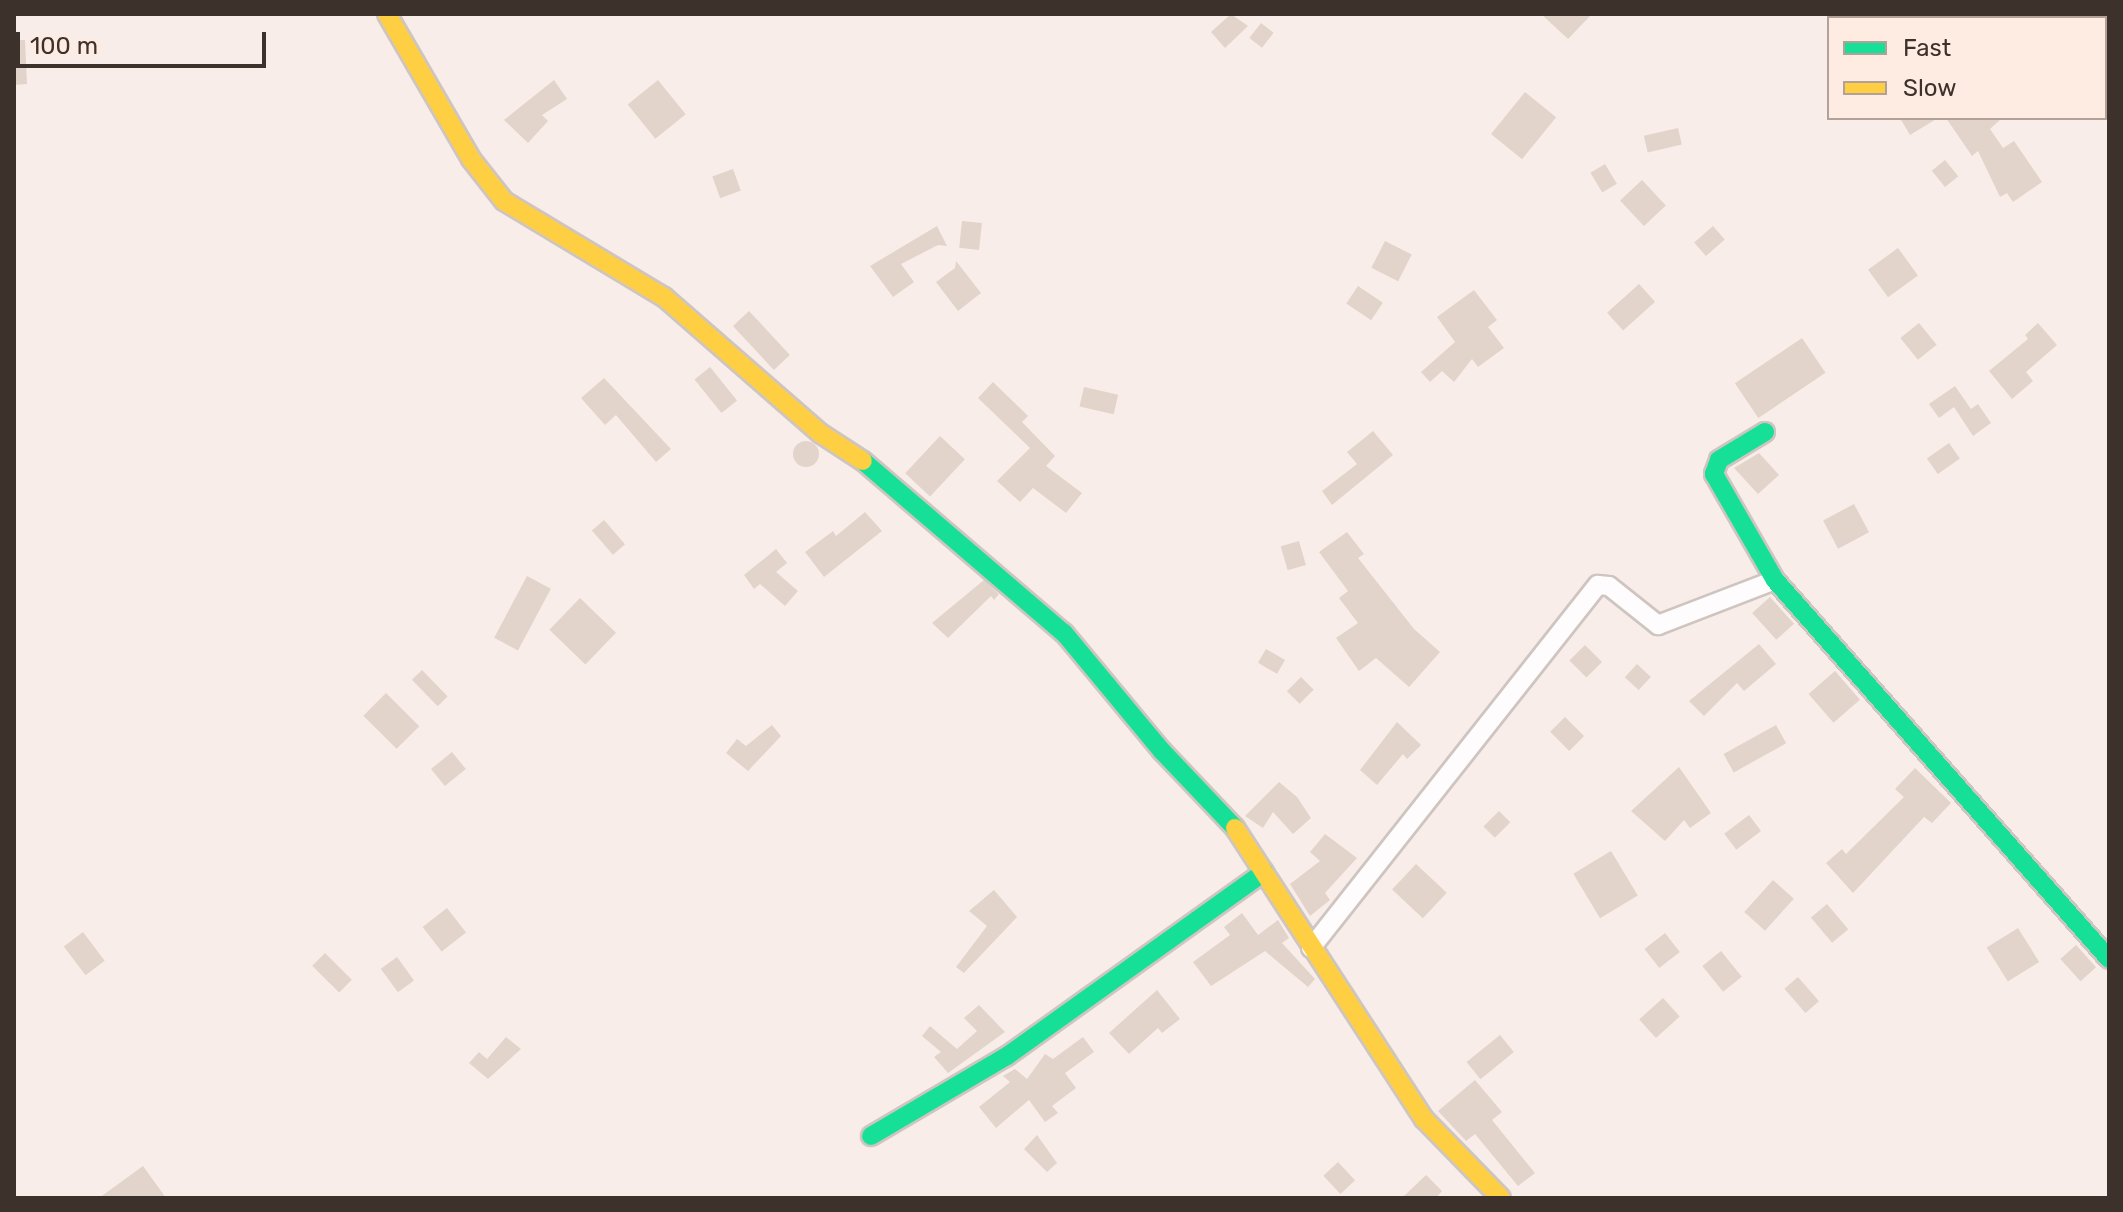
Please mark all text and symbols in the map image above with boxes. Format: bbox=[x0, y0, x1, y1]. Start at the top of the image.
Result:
scale bar bbox=[20, 16, 270, 66]
legend bbox=[1827, 16, 2107, 120]
text: 100 m bbox=[30, 32, 98, 60]
text: Fast bbox=[1903, 34, 1951, 62]
text: Slow bbox=[1903, 74, 1956, 102]

